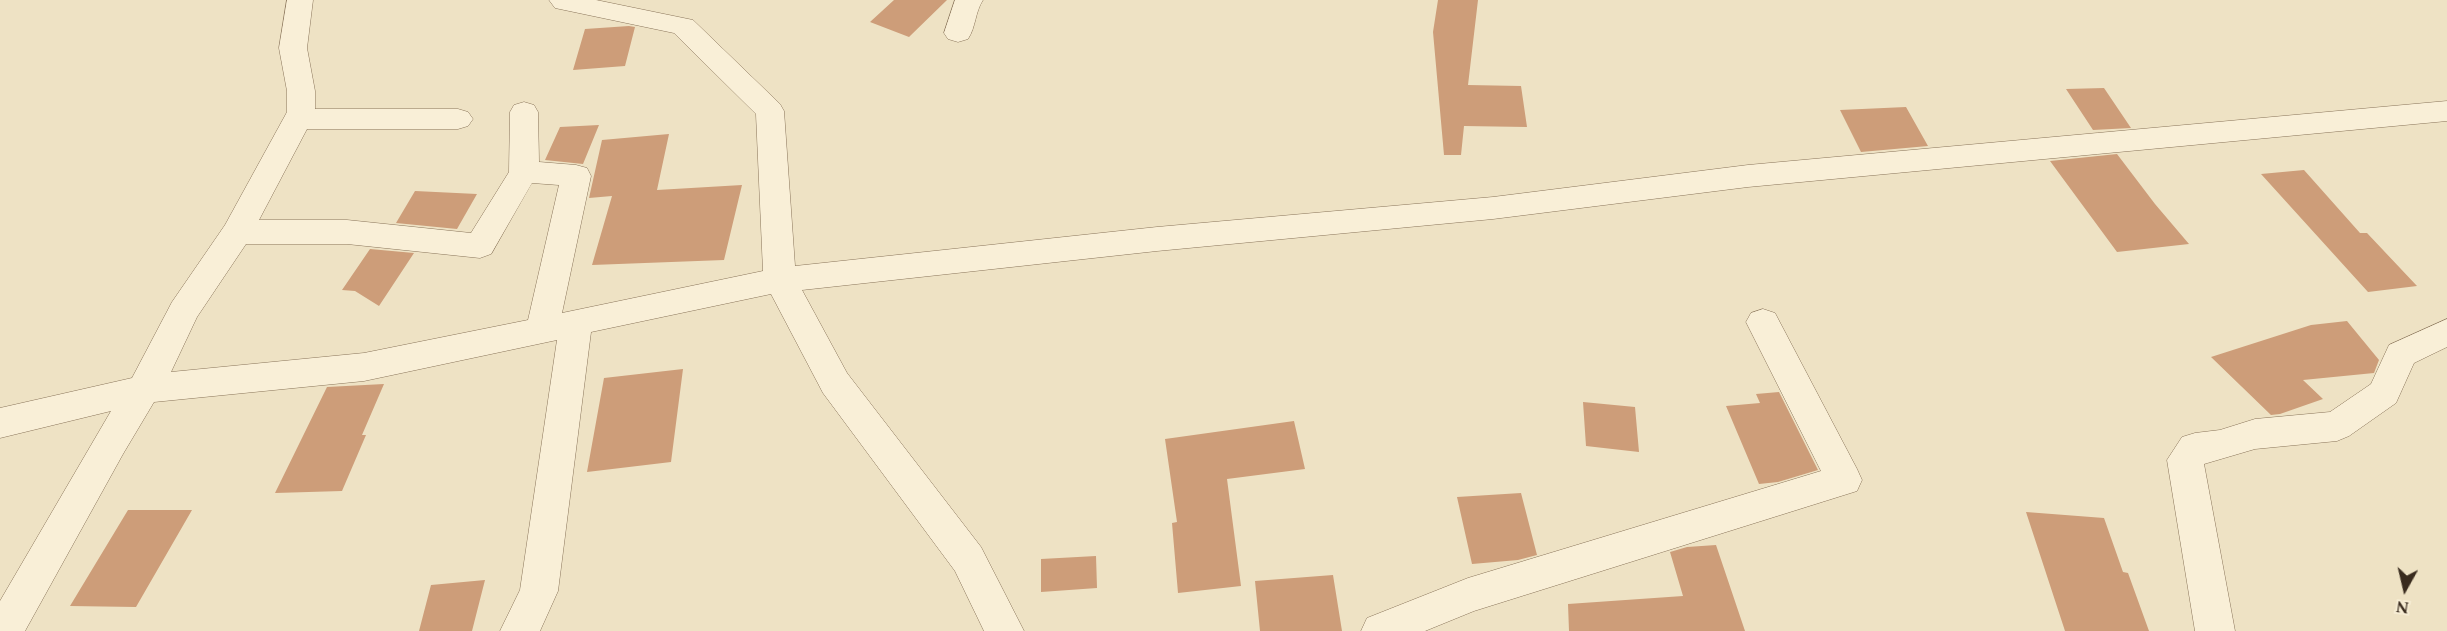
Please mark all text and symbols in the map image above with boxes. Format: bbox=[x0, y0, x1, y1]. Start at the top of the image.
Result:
north arrow bbox=[2375, 559, 2435, 619]
text: N bbox=[2394, 594, 2411, 620]

